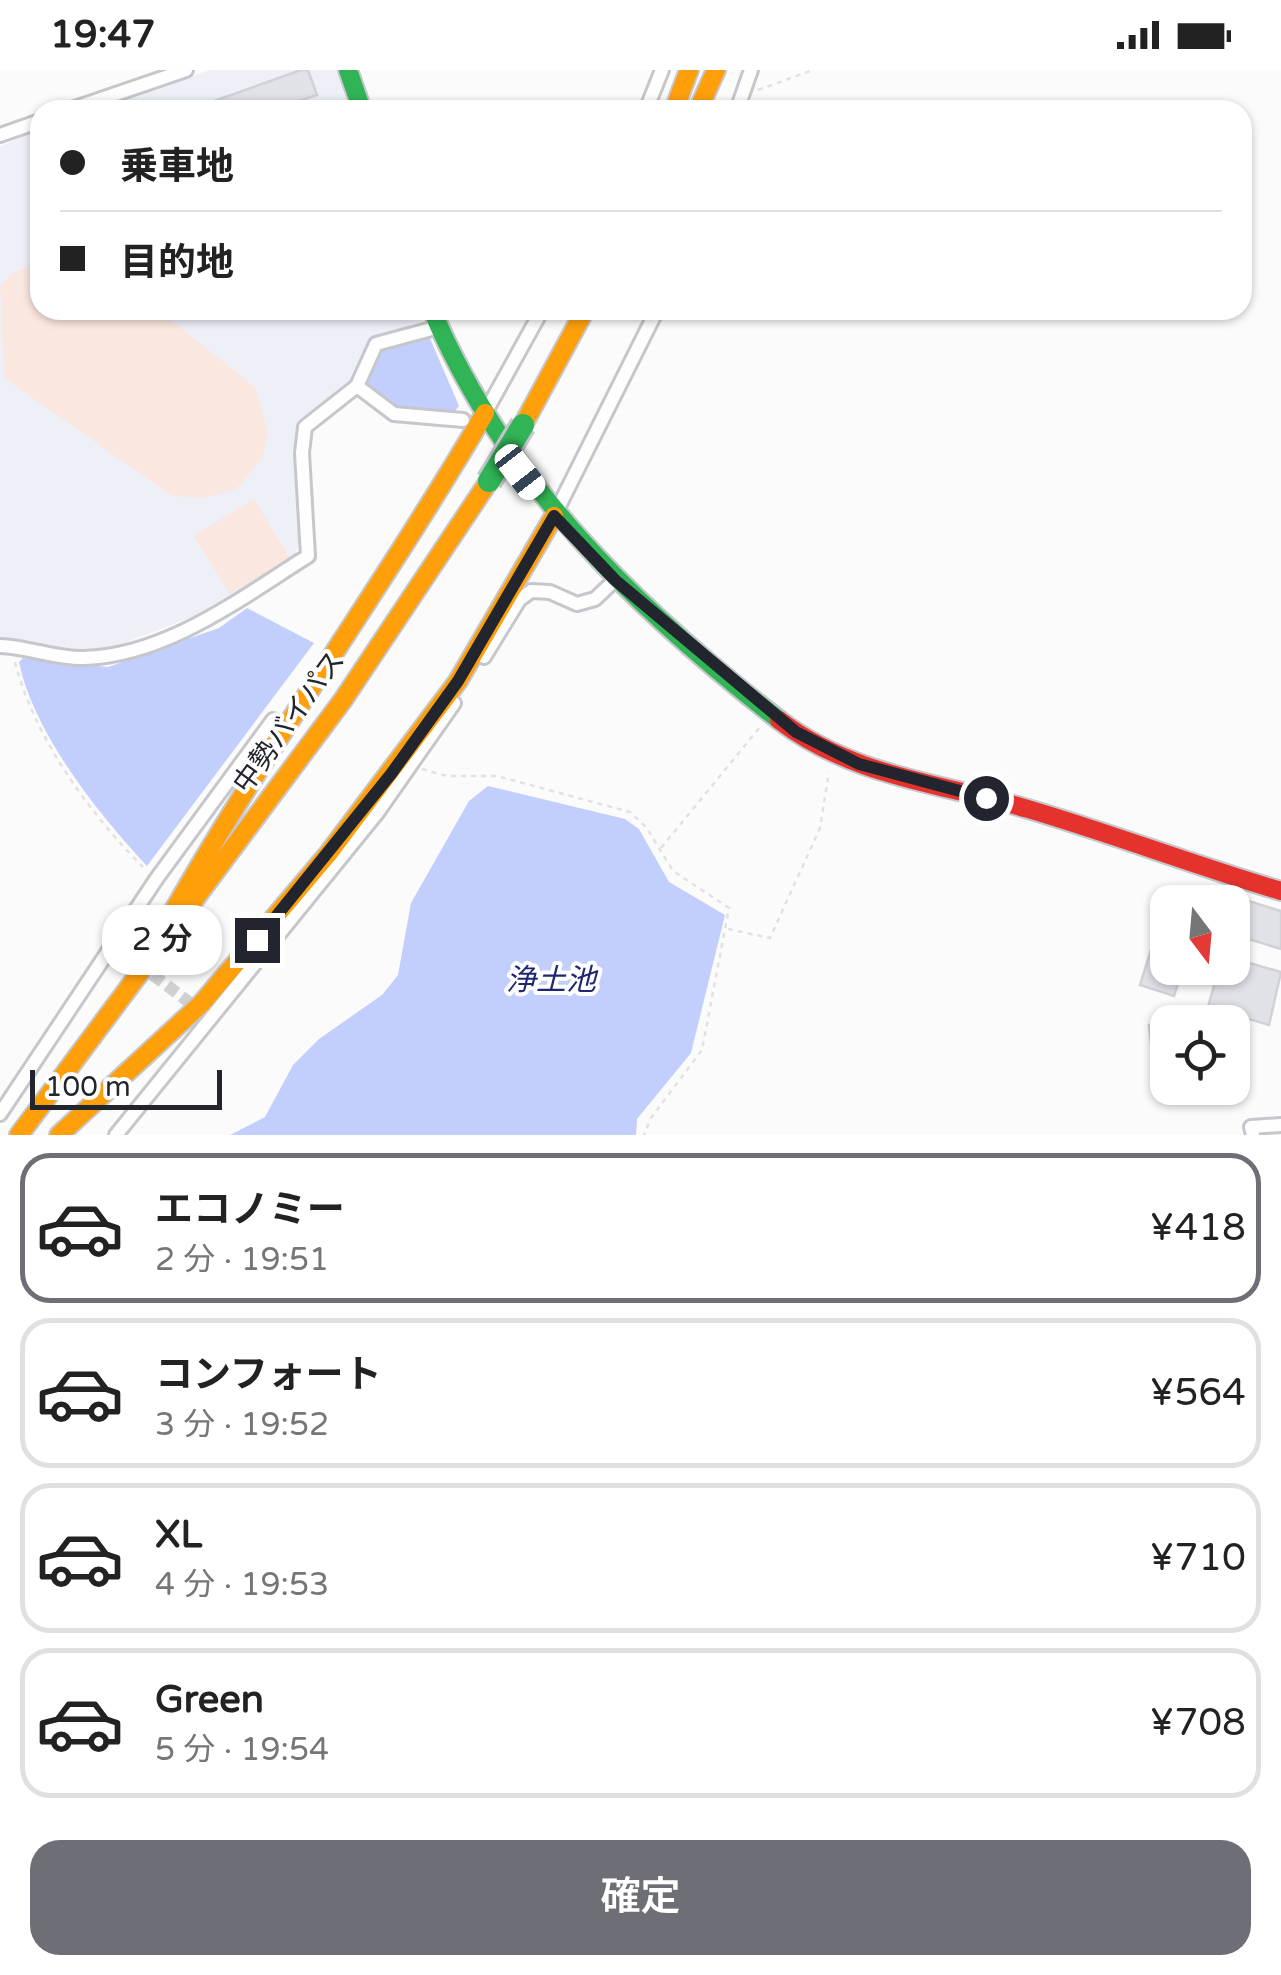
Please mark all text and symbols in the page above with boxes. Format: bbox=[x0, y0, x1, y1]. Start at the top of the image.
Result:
text: 19:47 bbox=[50, 12, 155, 58]
text: 乗車地 bbox=[120, 144, 234, 190]
text: 目的地 bbox=[120, 240, 234, 286]
car bbox=[490, 439, 550, 505]
street label: 中勢バイパス bbox=[226, 644, 352, 800]
route start bbox=[964, 776, 1009, 821]
north arrow bbox=[1150, 885, 1250, 985]
map controls bbox=[1150, 885, 1250, 1105]
callout: 2 分 bbox=[102, 905, 222, 975]
route end bbox=[235, 918, 280, 963]
text: 2 分 bbox=[132, 921, 192, 959]
water label: 浄土池 bbox=[506, 962, 599, 999]
button: locate bbox=[1150, 1005, 1250, 1105]
scale bar bbox=[30, 1065, 222, 1110]
text: 100 m bbox=[45, 1070, 131, 1104]
icon: car bbox=[35, 1183, 125, 1273]
text: エコノミー bbox=[155, 1187, 345, 1233]
text: ¥418 bbox=[1149, 1205, 1246, 1251]
text: 2 分 · 19:51 bbox=[155, 1241, 329, 1279]
icon: car bbox=[35, 1348, 125, 1438]
text: コンフォート bbox=[155, 1352, 382, 1398]
text: ¥564 bbox=[1149, 1370, 1246, 1416]
text: 3 分 · 19:52 bbox=[155, 1406, 329, 1444]
text: XL bbox=[155, 1512, 202, 1558]
icon: car bbox=[35, 1513, 125, 1603]
text: ¥710 bbox=[1149, 1535, 1246, 1581]
text: 4 分 · 19:53 bbox=[155, 1566, 329, 1604]
text: Green bbox=[155, 1677, 264, 1723]
icon: car bbox=[35, 1678, 125, 1768]
text: ¥708 bbox=[1149, 1700, 1246, 1746]
text: 5 分 · 19:54 bbox=[155, 1731, 329, 1769]
button: 確定 bbox=[30, 1840, 1251, 1955]

